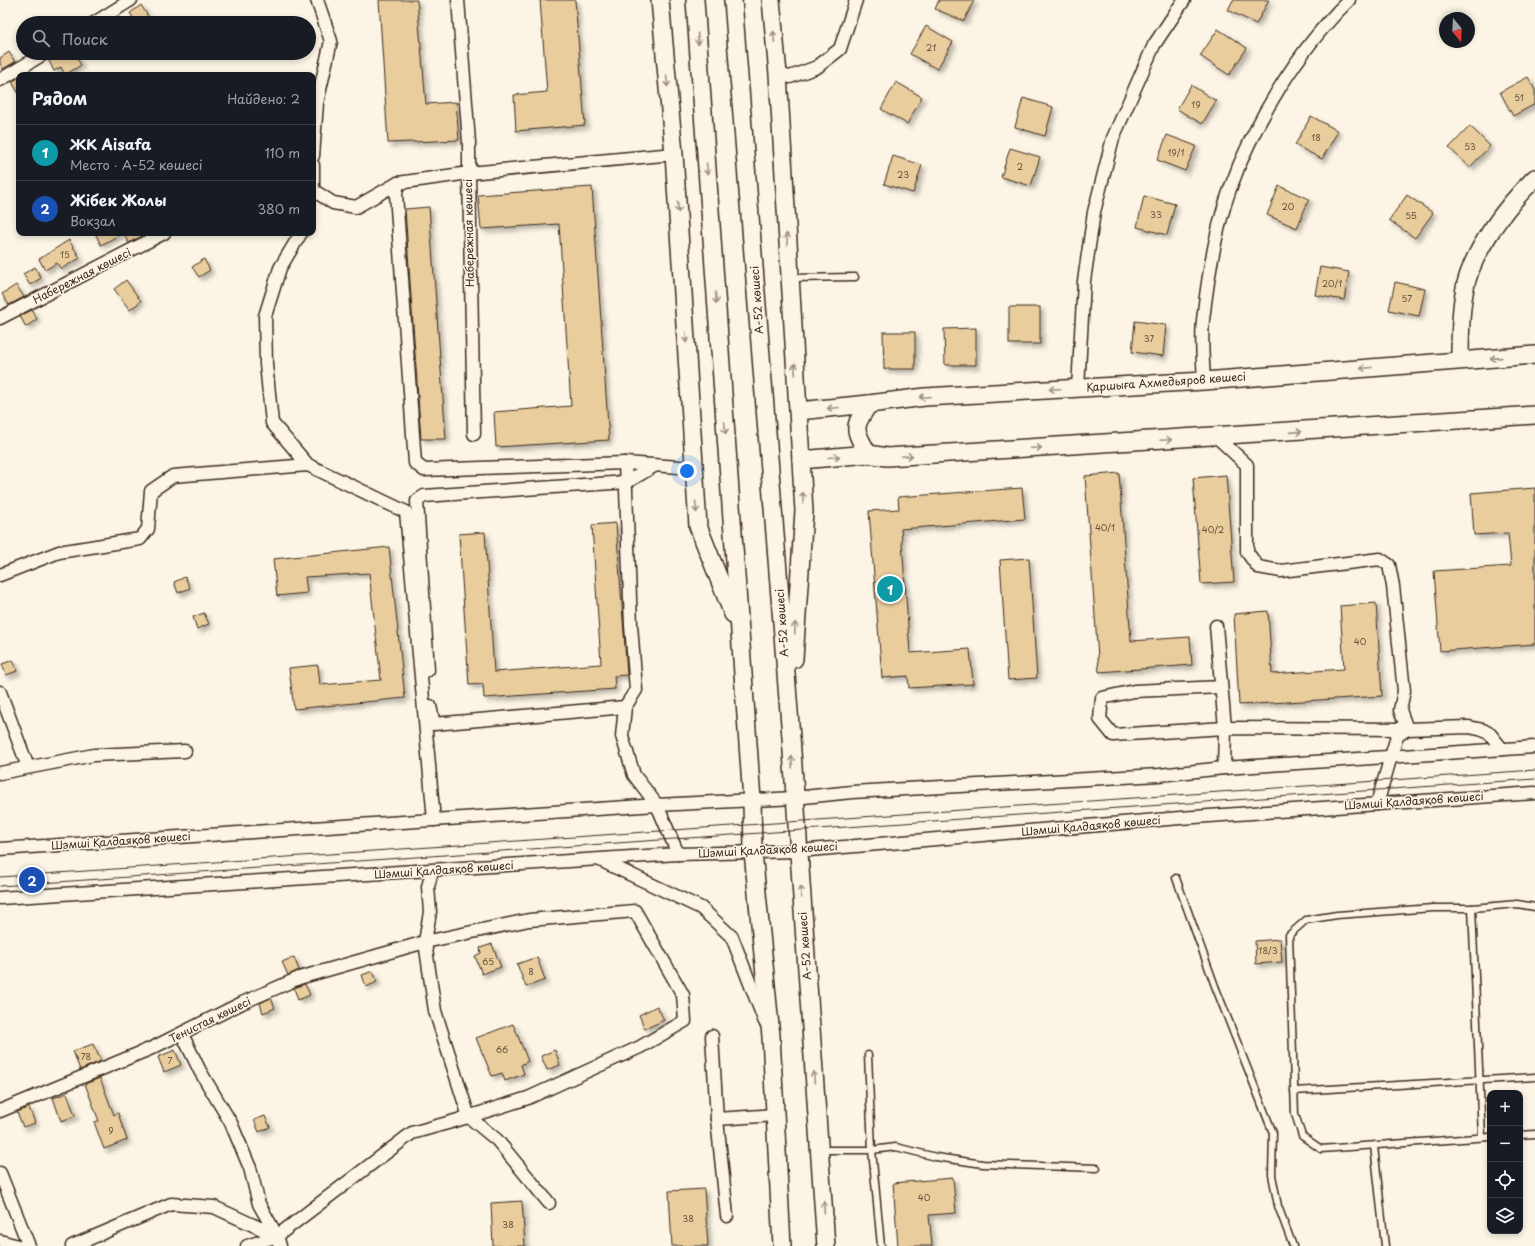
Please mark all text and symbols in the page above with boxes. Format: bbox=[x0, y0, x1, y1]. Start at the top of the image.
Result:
north arrow bbox=[1439, 12, 1475, 48]
search box bbox=[16, 16, 316, 60]
icon: search bbox=[30, 27, 52, 49]
text: Поиск bbox=[62, 27, 108, 50]
one-way arrow bbox=[771, 31, 778, 44]
one-way arrow bbox=[694, 32, 701, 45]
house number: 21 bbox=[926, 40, 936, 54]
one-way arrow bbox=[664, 74, 671, 87]
text: Рядом bbox=[32, 85, 87, 111]
text: Найдено: 2 bbox=[227, 89, 300, 108]
house number: 51 bbox=[1514, 90, 1524, 104]
house number: 19 bbox=[1191, 97, 1201, 111]
house number: 18 bbox=[1311, 130, 1321, 144]
text: ЖК Aisafa bbox=[70, 132, 151, 155]
house number: 53 bbox=[1464, 139, 1476, 153]
text: 1 bbox=[42, 143, 48, 162]
text: 110 m bbox=[265, 143, 300, 162]
house number: 19/1 bbox=[1167, 145, 1185, 159]
text: Место · А-52 көшесі bbox=[70, 155, 203, 174]
house number: 2 bbox=[1017, 159, 1023, 173]
one-way arrow bbox=[703, 162, 710, 175]
house number: 23 bbox=[897, 167, 909, 181]
street label: Набережная көшесі bbox=[459, 179, 478, 287]
text: Жібек Жолы bbox=[70, 188, 166, 211]
text: 2 bbox=[40, 199, 50, 218]
text: 380 m bbox=[257, 199, 300, 218]
house number: 20 bbox=[1282, 199, 1295, 213]
one-way arrow bbox=[674, 200, 681, 213]
house number: 33 bbox=[1150, 207, 1162, 221]
house number: 55 bbox=[1405, 208, 1417, 222]
text: Вокзал bbox=[70, 211, 115, 230]
one-way arrow bbox=[784, 233, 791, 246]
street label: Набережная көшесі bbox=[30, 243, 134, 308]
house number: 15 bbox=[60, 247, 70, 261]
street label: А-52 көшесі bbox=[746, 265, 767, 335]
house number: 20/1 bbox=[1322, 276, 1342, 290]
one-way arrow bbox=[712, 291, 719, 304]
house number: 57 bbox=[1402, 291, 1412, 305]
one-way arrow bbox=[683, 330, 690, 343]
house number: 37 bbox=[1144, 331, 1154, 345]
one-way arrow bbox=[1490, 354, 1503, 361]
one-way arrow bbox=[792, 363, 799, 376]
one-way arrow bbox=[1360, 364, 1373, 371]
street label: Қаршыға Ахмедьяров көшесі bbox=[1086, 367, 1246, 396]
one-way arrow bbox=[1049, 385, 1062, 393]
one-way arrow bbox=[919, 393, 932, 400]
one-way arrow bbox=[827, 404, 840, 411]
one-way arrow bbox=[721, 421, 728, 434]
one-way arrow bbox=[1289, 428, 1302, 435]
one-way arrow bbox=[1159, 436, 1172, 444]
one-way arrow bbox=[1029, 444, 1042, 452]
one-way arrow bbox=[900, 452, 913, 459]
one-way arrow bbox=[827, 453, 840, 461]
your location bbox=[677, 461, 697, 481]
one-way arrow bbox=[799, 492, 806, 505]
one-way arrow bbox=[692, 500, 700, 513]
house number: 40/1 bbox=[1095, 520, 1115, 534]
house number: 40/2 bbox=[1202, 522, 1224, 536]
pin: 1 bbox=[877, 574, 903, 604]
street label: А-52 көшесі bbox=[771, 588, 792, 658]
one-way arrow bbox=[792, 622, 799, 635]
house number: 40 bbox=[1354, 634, 1367, 648]
one-way arrow bbox=[789, 756, 796, 769]
street label: Шәмші Қалдаяқов көшесі bbox=[1344, 787, 1484, 814]
street label: Шәмші Қалдаяқов көшесі bbox=[1021, 811, 1161, 840]
street label: Шәмші Қалдаяқов көшесі bbox=[51, 827, 191, 854]
street label: Шәмші Қалдаяқов көшесі bbox=[698, 837, 838, 862]
street label: Шәмші Қалдаяқов көшесі bbox=[374, 856, 514, 883]
pin: 2 bbox=[19, 865, 45, 895]
one-way arrow bbox=[797, 886, 804, 899]
street label: А-52 көшесі bbox=[794, 911, 815, 981]
house number: 18/3 bbox=[1258, 943, 1278, 957]
house number: 65 bbox=[482, 954, 494, 968]
house number: 8 bbox=[528, 964, 534, 978]
street label: Тенистая көшесі bbox=[166, 992, 254, 1047]
house number: 66 bbox=[496, 1042, 508, 1056]
house number: 78 bbox=[81, 1049, 91, 1063]
house number: 7 bbox=[167, 1053, 173, 1067]
one-way arrow bbox=[811, 1071, 818, 1084]
map controls bbox=[1487, 1090, 1523, 1234]
button: + bbox=[1487, 1090, 1523, 1126]
house number: 9 bbox=[108, 1123, 114, 1137]
button: − bbox=[1487, 1126, 1523, 1162]
button: locate bbox=[1487, 1162, 1523, 1198]
house number: 40 bbox=[918, 1190, 931, 1204]
button: layers bbox=[1487, 1198, 1523, 1234]
one-way arrow bbox=[820, 1201, 827, 1214]
house number: 38 bbox=[682, 1211, 694, 1225]
house number: 38 bbox=[502, 1217, 514, 1231]

